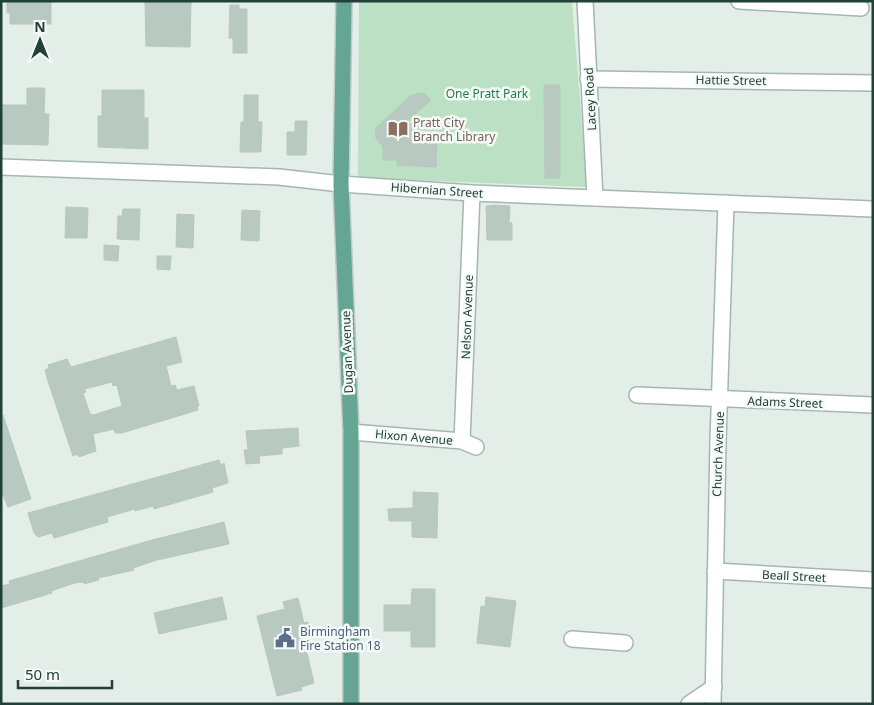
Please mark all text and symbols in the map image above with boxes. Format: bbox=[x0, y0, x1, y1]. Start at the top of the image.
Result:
north arrow bbox=[15, 15, 65, 65]
text: N bbox=[34, 17, 46, 36]
street label: Lacey Road bbox=[580, 67, 600, 131]
street label: Hattie Street bbox=[695, 71, 767, 89]
park label: One Pratt Park bbox=[446, 85, 529, 102]
place label: Pratt City Branch Library bbox=[413, 114, 496, 145]
library icon: Pratt City Branch Library bbox=[387, 118, 409, 140]
street label: Hibernian Street bbox=[390, 178, 484, 202]
street label: Nelson Avenue bbox=[457, 274, 477, 360]
street label: Dugan Avenue bbox=[337, 310, 357, 394]
street label: Adams Street bbox=[747, 392, 824, 412]
street label: Church Avenue bbox=[708, 411, 728, 497]
street label: Hixon Avenue bbox=[374, 425, 454, 449]
street label: Beall Street bbox=[762, 566, 827, 586]
place label: Birmingham Fire Station 18 bbox=[300, 623, 381, 654]
public building icon: Birmingham Fire Station 18 bbox=[274, 627, 296, 649]
scale bar bbox=[18, 658, 111, 690]
text: 50 m bbox=[25, 664, 60, 684]

